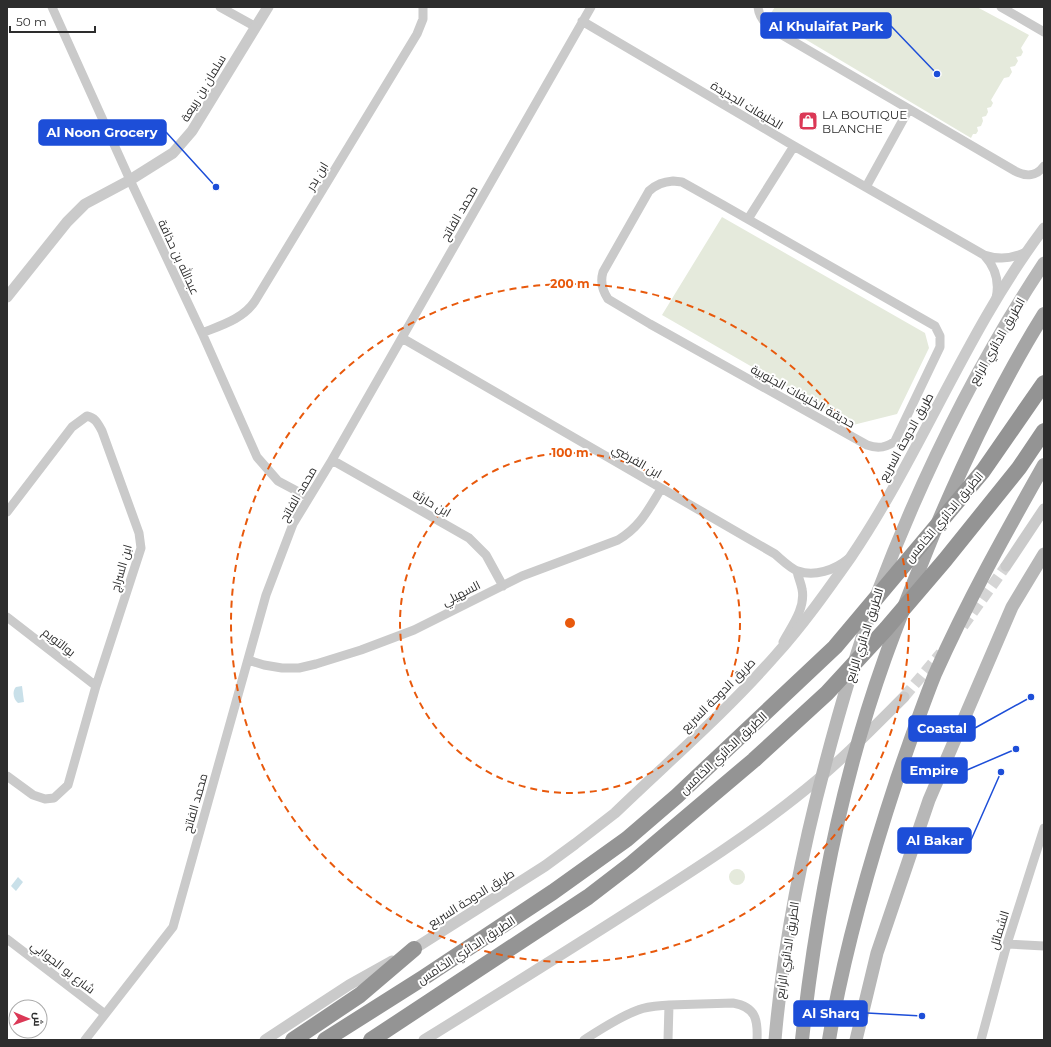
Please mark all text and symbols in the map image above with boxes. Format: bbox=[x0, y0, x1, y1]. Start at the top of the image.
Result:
scale bar bbox=[10, 8, 95, 34]
callout: Al Khulaifat Park bbox=[761, 13, 891, 38]
text: 50 m bbox=[16, 14, 47, 29]
text: Al Khulaifat Park bbox=[768, 18, 884, 34]
street label: سلمان بن ربيعة bbox=[177, 52, 229, 124]
street label: الخليفات الجديدة bbox=[708, 78, 786, 132]
place label: LA BOUTIQUE BLANCHE bbox=[822, 107, 907, 136]
shop icon: LA BOUTIQUE BLANCHE bbox=[797, 110, 819, 132]
callout: Al Noon Grocery bbox=[39, 120, 166, 145]
text: Al Noon Grocery bbox=[46, 124, 158, 140]
street label: ابن بدر bbox=[302, 159, 331, 194]
street label: محمد الفاتح bbox=[437, 183, 482, 244]
street label: عبدالله بن حذافة bbox=[155, 217, 203, 297]
text: 200 m bbox=[550, 276, 590, 291]
street label: الطريق الدائري الرابع bbox=[966, 295, 1031, 389]
street label: حديقة الخليفات الجنوبية bbox=[748, 361, 858, 431]
street label: طريق الدوحة السريع bbox=[875, 390, 937, 484]
street label: ابن الفرضي bbox=[608, 441, 664, 484]
text: 100 m bbox=[552, 445, 588, 460]
street label: محمد الفاتح bbox=[276, 464, 321, 525]
street label: الطريق الدائري الخامس bbox=[902, 469, 989, 567]
street label: ابن حارثة bbox=[410, 486, 454, 520]
street label: ابن السراج bbox=[107, 543, 136, 594]
street label: السهيلي bbox=[439, 577, 484, 612]
street label: الطريق الدائري الرابع bbox=[842, 586, 889, 685]
centre of rings bbox=[563, 616, 577, 630]
street label: بوالتويم bbox=[39, 624, 79, 660]
street label: طريق الدوحة السريع bbox=[678, 655, 759, 736]
street label: الطريق الدائري الخامس bbox=[676, 709, 772, 800]
callout: Coastal bbox=[909, 716, 975, 741]
text: Coastal bbox=[917, 720, 967, 736]
callout: Empire bbox=[902, 758, 967, 783]
text: Empire bbox=[910, 762, 958, 778]
street label: محمد الفاتح bbox=[179, 772, 212, 835]
callout: Al Bakar bbox=[898, 828, 971, 853]
text: Al Bakar bbox=[905, 832, 964, 848]
street label: طريق الدوحة السريع bbox=[425, 865, 517, 931]
street label: الطريق الدائري الرابع bbox=[772, 900, 805, 1000]
street label: الشمائل bbox=[986, 909, 1012, 951]
street label: الطريق الدائري الخامس bbox=[414, 913, 520, 990]
street label: شارع بو الجوابي bbox=[26, 937, 98, 999]
north arrow bbox=[8, 999, 48, 1039]
callout: Al Sharq bbox=[794, 1001, 867, 1026]
text: Al Sharq bbox=[801, 1005, 860, 1021]
text: ش bbox=[31, 1012, 45, 1027]

